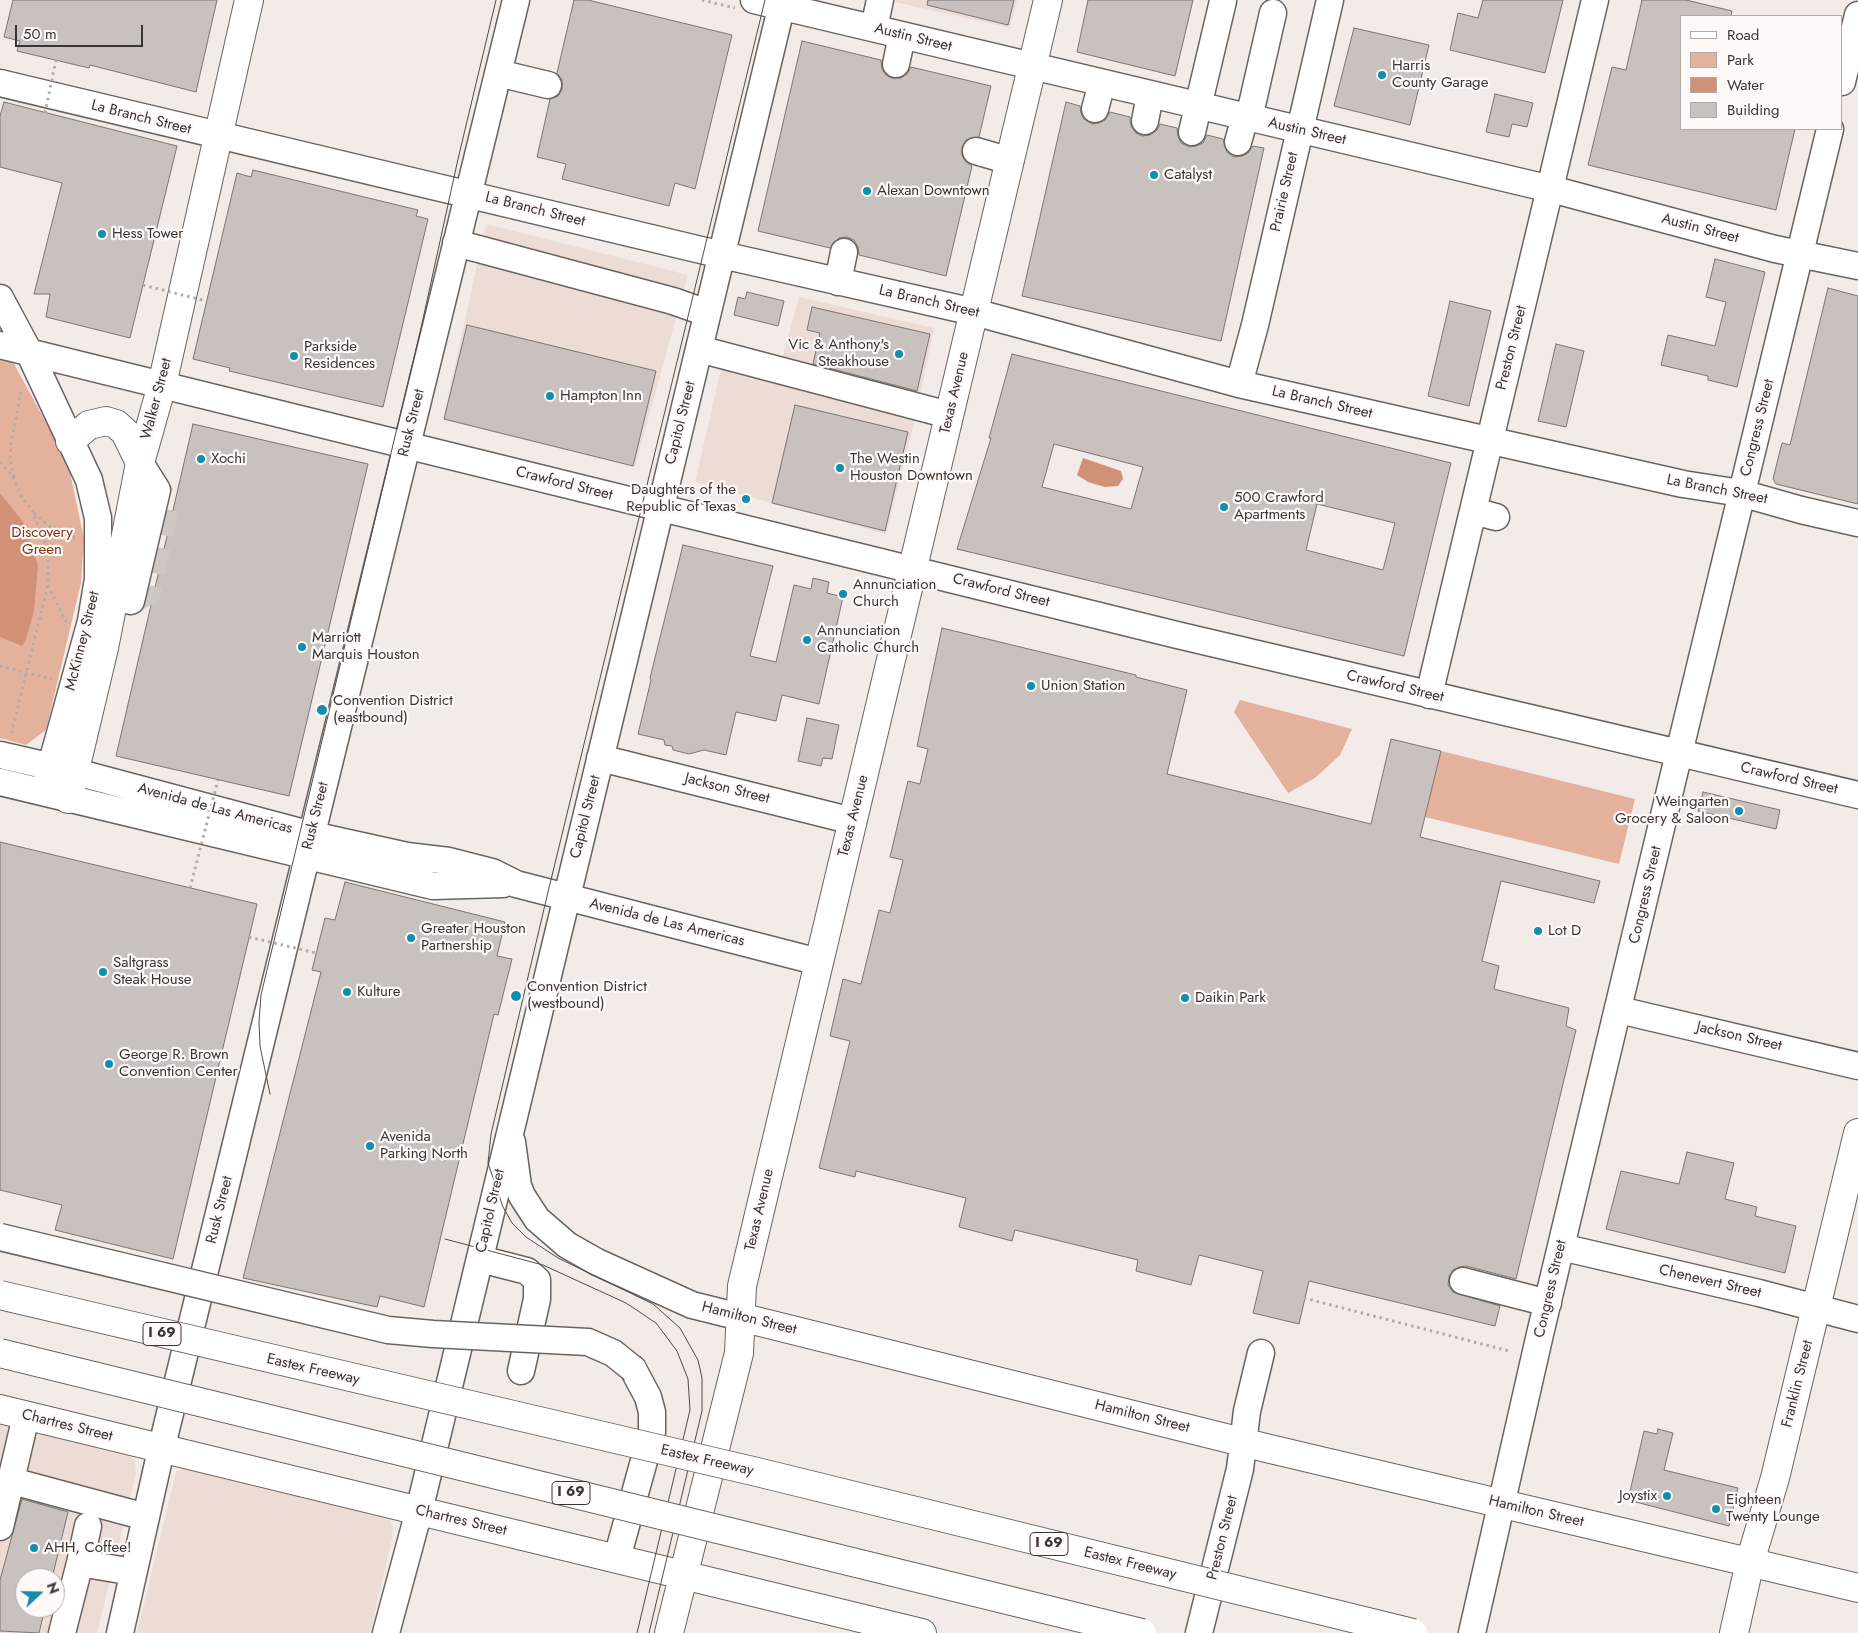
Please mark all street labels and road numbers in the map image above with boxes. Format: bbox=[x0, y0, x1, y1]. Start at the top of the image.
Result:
street label: Austin Street bbox=[872, 20, 954, 56]
street label: La Branch Street bbox=[89, 97, 193, 139]
street label: Austin Street bbox=[1266, 114, 1348, 150]
street label: Prairie Street bbox=[1267, 150, 1303, 234]
street label: La Branch Street bbox=[483, 189, 587, 231]
street label: Austin Street bbox=[1659, 210, 1741, 248]
street label: La Branch Street bbox=[877, 282, 981, 322]
street label: Preston Street bbox=[1493, 304, 1531, 392]
street label: Texas Avenue bbox=[937, 350, 973, 436]
street label: Walker Street bbox=[137, 356, 177, 442]
street label: Congress Street bbox=[1737, 377, 1779, 479]
street label: Capitol Street bbox=[662, 379, 700, 467]
street label: La Branch Street bbox=[1270, 383, 1374, 423]
street label: Rusk Street bbox=[395, 387, 429, 459]
street label: Crawford Street bbox=[514, 463, 614, 505]
street label: La Branch Street bbox=[1665, 471, 1769, 509]
street label: Crawford Street bbox=[951, 570, 1051, 612]
street label: McKinney Street bbox=[62, 589, 104, 693]
street label: Crawford Street bbox=[1345, 667, 1445, 707]
street label: Crawford Street bbox=[1739, 759, 1839, 799]
street label: Jackson Street bbox=[683, 770, 771, 808]
street label: Capitol Street bbox=[567, 773, 605, 861]
street label: Texas Avenue bbox=[835, 773, 873, 859]
street label: Avenida de Las Americas bbox=[136, 780, 294, 838]
street label: Rusk Street bbox=[299, 780, 333, 852]
street label: Congress Street bbox=[1626, 844, 1666, 946]
street label: Avenida de Las Americas bbox=[588, 895, 746, 951]
street label: Jackson Street bbox=[1695, 1018, 1783, 1056]
street label: Capitol Street bbox=[473, 1167, 509, 1255]
street label: Texas Avenue bbox=[742, 1167, 778, 1253]
street label: Rusk Street bbox=[203, 1174, 237, 1246]
street label: Congress Street bbox=[1531, 1238, 1571, 1340]
street label: Chenevert Street bbox=[1657, 1261, 1763, 1303]
street label: Hamilton Street bbox=[700, 1299, 798, 1339]
road number: I 69 bbox=[143, 1322, 181, 1346]
street label: Franklin Street bbox=[1778, 1338, 1818, 1430]
street label: Eastex Freeway bbox=[265, 1351, 361, 1389]
street label: Hamilton Street bbox=[1093, 1397, 1191, 1437]
street label: Chartres Street bbox=[20, 1406, 114, 1446]
street label: Eastex Freeway bbox=[659, 1442, 755, 1480]
road number: I 69 bbox=[552, 1482, 590, 1505]
street label: Hamilton Street bbox=[1487, 1492, 1585, 1532]
street label: Preston Street bbox=[1204, 1494, 1242, 1582]
street label: Chartres Street bbox=[414, 1502, 508, 1540]
road number: I 69 bbox=[1030, 1532, 1068, 1556]
street label: Eastex Freeway bbox=[1082, 1544, 1178, 1584]

